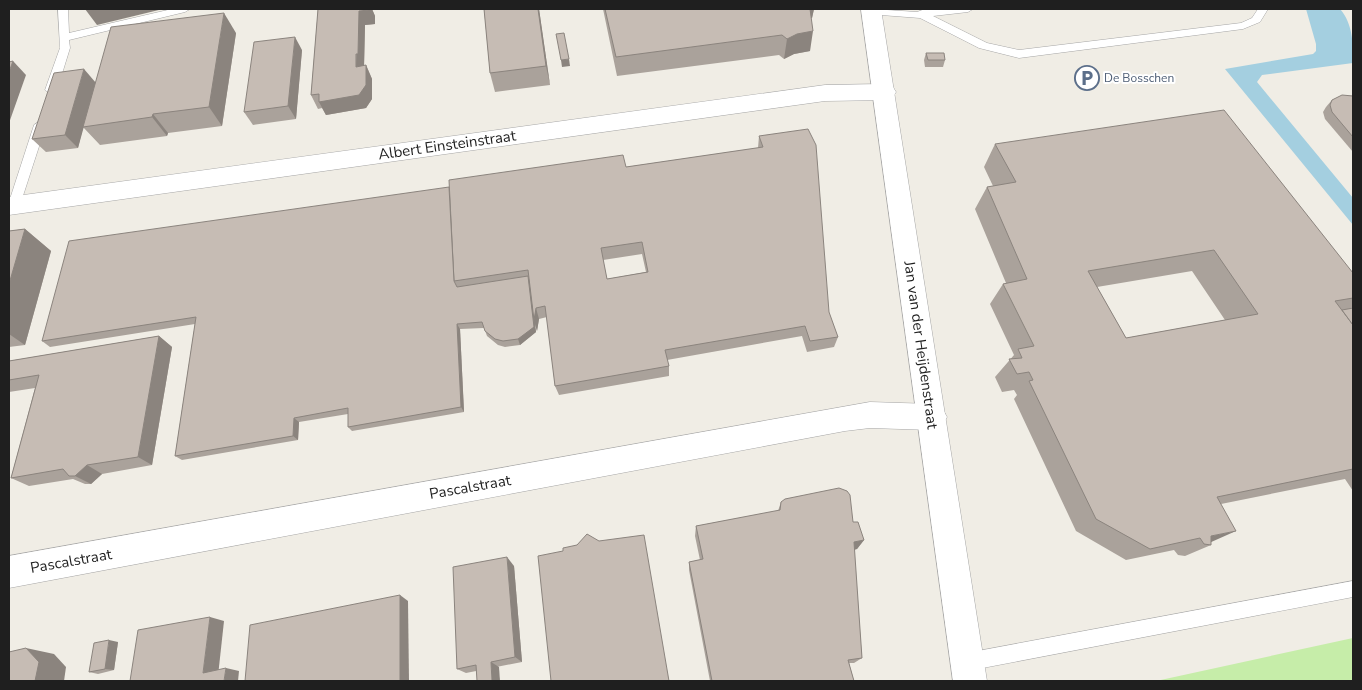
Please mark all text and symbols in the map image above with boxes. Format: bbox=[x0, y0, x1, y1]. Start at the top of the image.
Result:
parking icon: De Bosschen bbox=[1074, 65, 1100, 91]
place label: De Bosschen bbox=[1104, 70, 1174, 86]
street label: Albert Einsteinstraat bbox=[377, 125, 518, 165]
street label: Jan van der Heijdenstraat bbox=[899, 259, 943, 431]
street label: Pascalstraat bbox=[428, 470, 513, 504]
street label: Pascalstraat bbox=[29, 544, 114, 578]

